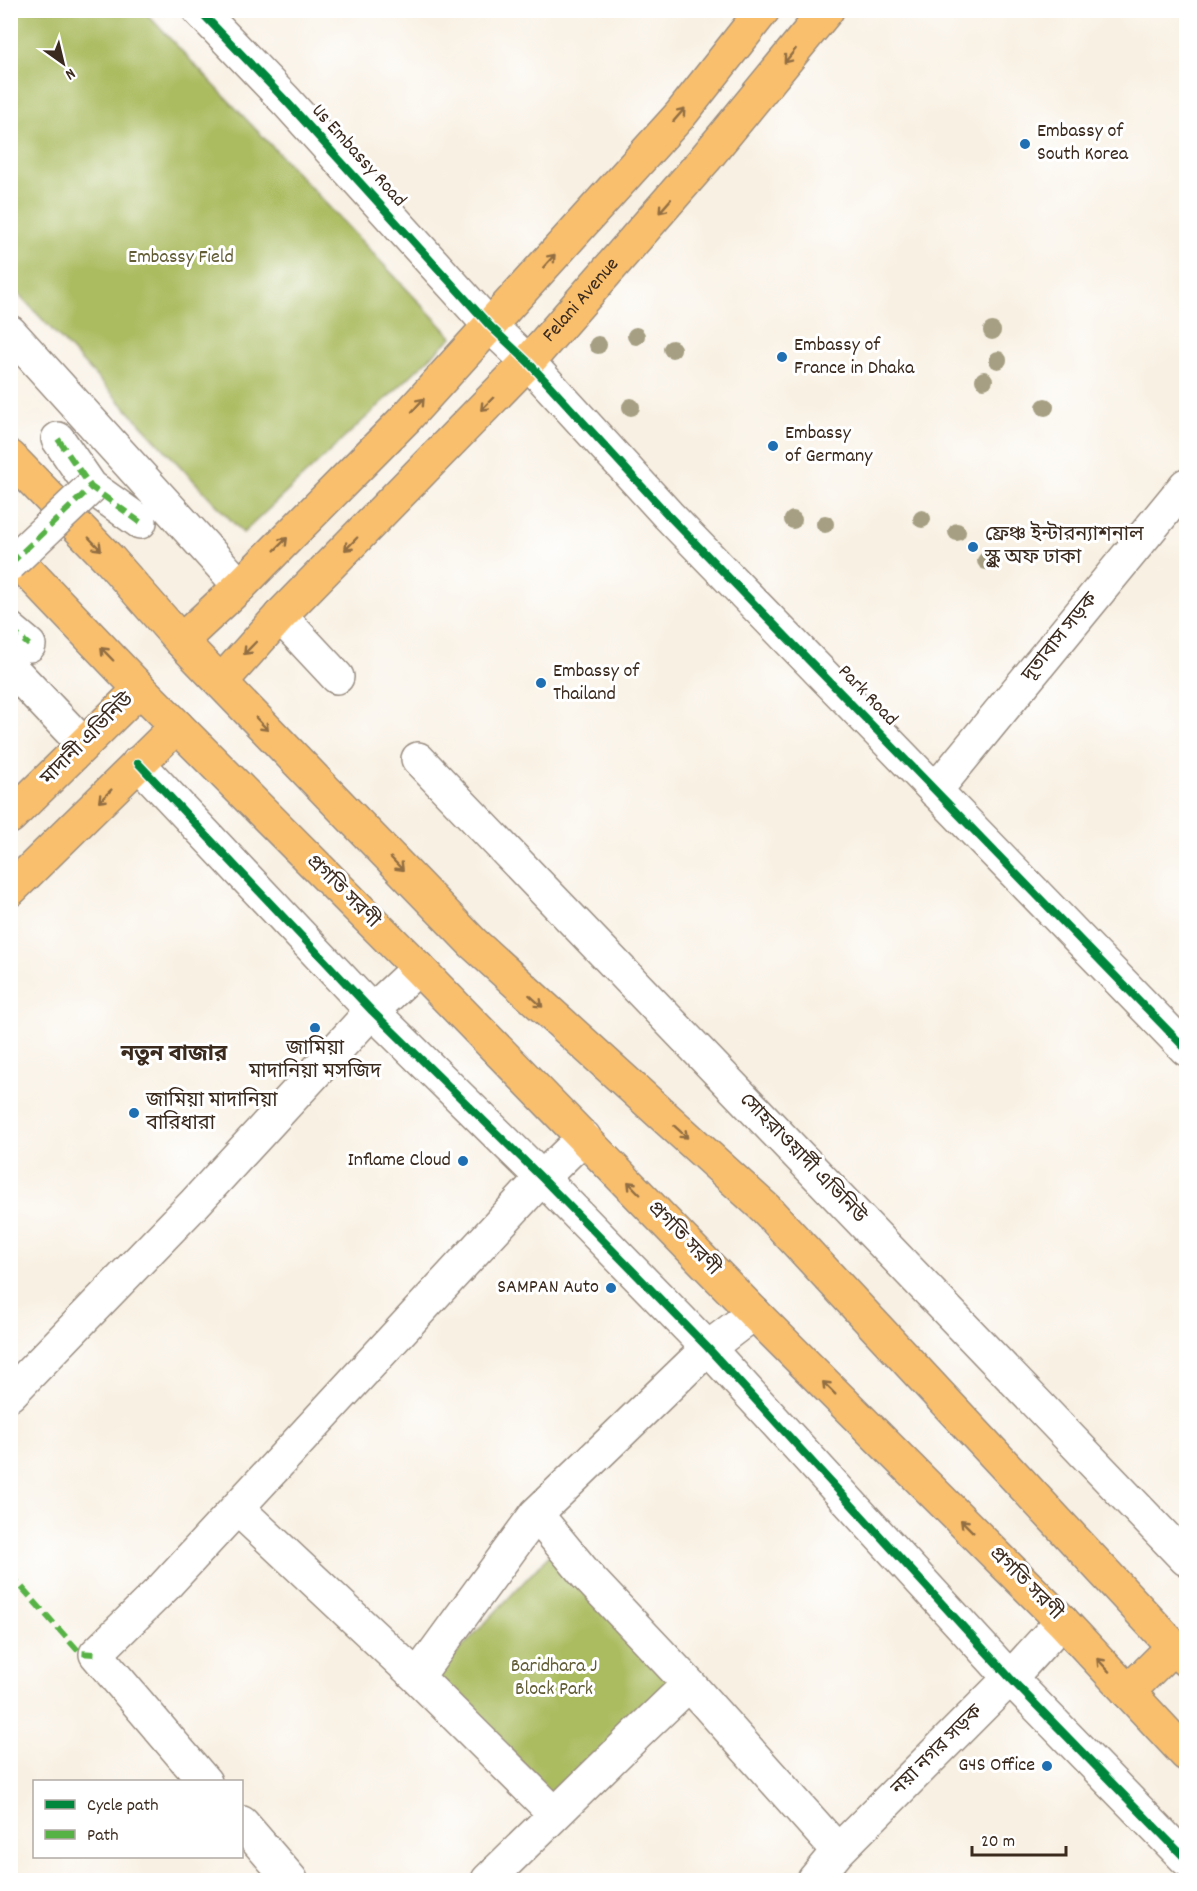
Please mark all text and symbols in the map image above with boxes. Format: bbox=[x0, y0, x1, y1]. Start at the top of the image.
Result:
north arrow bbox=[33, 33, 93, 93]
one-way arrow bbox=[783, 48, 797, 63]
text: N bbox=[60, 62, 80, 85]
street label: Us Embassy Road bbox=[304, 98, 412, 214]
one-way arrow bbox=[672, 108, 686, 123]
place label: Embassy of South Korea bbox=[1037, 118, 1129, 169]
marker: Embassy of South Korea bbox=[1018, 137, 1032, 151]
one-way arrow bbox=[658, 198, 672, 213]
park label: Embassy Field bbox=[128, 244, 234, 272]
street label: Felani Avenue bbox=[537, 252, 626, 349]
one-way arrow bbox=[542, 253, 556, 268]
place label: Embassy of France in Dhaka bbox=[794, 332, 915, 383]
marker: Embassy of France in Dhaka bbox=[775, 350, 789, 364]
one-way arrow bbox=[479, 396, 494, 411]
one-way arrow bbox=[411, 398, 425, 413]
place label: Embassy of Germany bbox=[785, 420, 873, 471]
marker: Embassy of Germany bbox=[766, 439, 780, 453]
place label: ফ্রেঞ্চ ইন্টারন্যাশনাল স্কুল অফ ঢাকা bbox=[984, 521, 1144, 573]
one-way arrow bbox=[344, 536, 358, 551]
one-way arrow bbox=[87, 537, 102, 552]
one-way arrow bbox=[274, 537, 289, 551]
marker: ফ্রেঞ্চ ইন্টারন্যাশনাল স্কুল অফ ঢাকা bbox=[966, 540, 980, 554]
street label: দূতাবাস সড়ক bbox=[1016, 587, 1106, 689]
one-way arrow bbox=[243, 641, 257, 656]
one-way arrow bbox=[99, 647, 114, 662]
place label: Embassy of Thailand bbox=[553, 658, 640, 709]
street label: Park Road bbox=[831, 659, 903, 733]
marker: Embassy of Thailand bbox=[534, 676, 548, 690]
street label: মাদানী এভিনিউ bbox=[34, 686, 141, 794]
one-way arrow bbox=[254, 716, 268, 731]
one-way arrow bbox=[97, 789, 112, 804]
street label: প্রগতি সরণী bbox=[299, 848, 386, 936]
one-way arrow bbox=[390, 857, 404, 872]
one-way arrow bbox=[528, 994, 543, 1008]
marker: জামিয়া মাদানিয়া মসজিদ bbox=[308, 1021, 322, 1035]
place label: জামিয়া মাদানিয়া মসজিদ bbox=[248, 1035, 382, 1087]
district label: নতুন বাজার bbox=[120, 1040, 228, 1071]
street label: সোহরাওয়ার্দী এভিনিউ bbox=[732, 1085, 874, 1231]
place label: জামিয়া মাদানিয়া বারিধারা bbox=[145, 1087, 278, 1139]
marker: জামিয়া মাদানিয়া বারিধারা bbox=[127, 1106, 141, 1120]
one-way arrow bbox=[673, 1125, 688, 1139]
place label: Inflame Cloud bbox=[348, 1147, 451, 1175]
marker: Inflame Cloud bbox=[456, 1154, 470, 1168]
one-way arrow bbox=[627, 1181, 641, 1196]
street label: প্রগতি সরণী bbox=[640, 1195, 727, 1283]
place label: SAMPAN Auto bbox=[497, 1274, 599, 1302]
marker: SAMPAN Auto bbox=[604, 1281, 618, 1295]
one-way arrow bbox=[822, 1380, 836, 1395]
one-way arrow bbox=[959, 1518, 974, 1533]
street label: প্রগতি সরণী bbox=[982, 1540, 1069, 1628]
park label: Baridhara J Block Park bbox=[511, 1653, 597, 1704]
one-way arrow bbox=[1096, 1658, 1110, 1673]
street label: নয়া নগর সড়ক bbox=[885, 1699, 990, 1804]
place label: G4S Office bbox=[958, 1752, 1035, 1780]
marker: G4S Office bbox=[1040, 1759, 1054, 1773]
legend bbox=[33, 1780, 243, 1858]
text: Cycle path bbox=[87, 1794, 158, 1819]
scale bar bbox=[972, 1819, 1066, 1857]
text: Path bbox=[87, 1824, 119, 1849]
text: 20 m bbox=[981, 1830, 1015, 1855]

